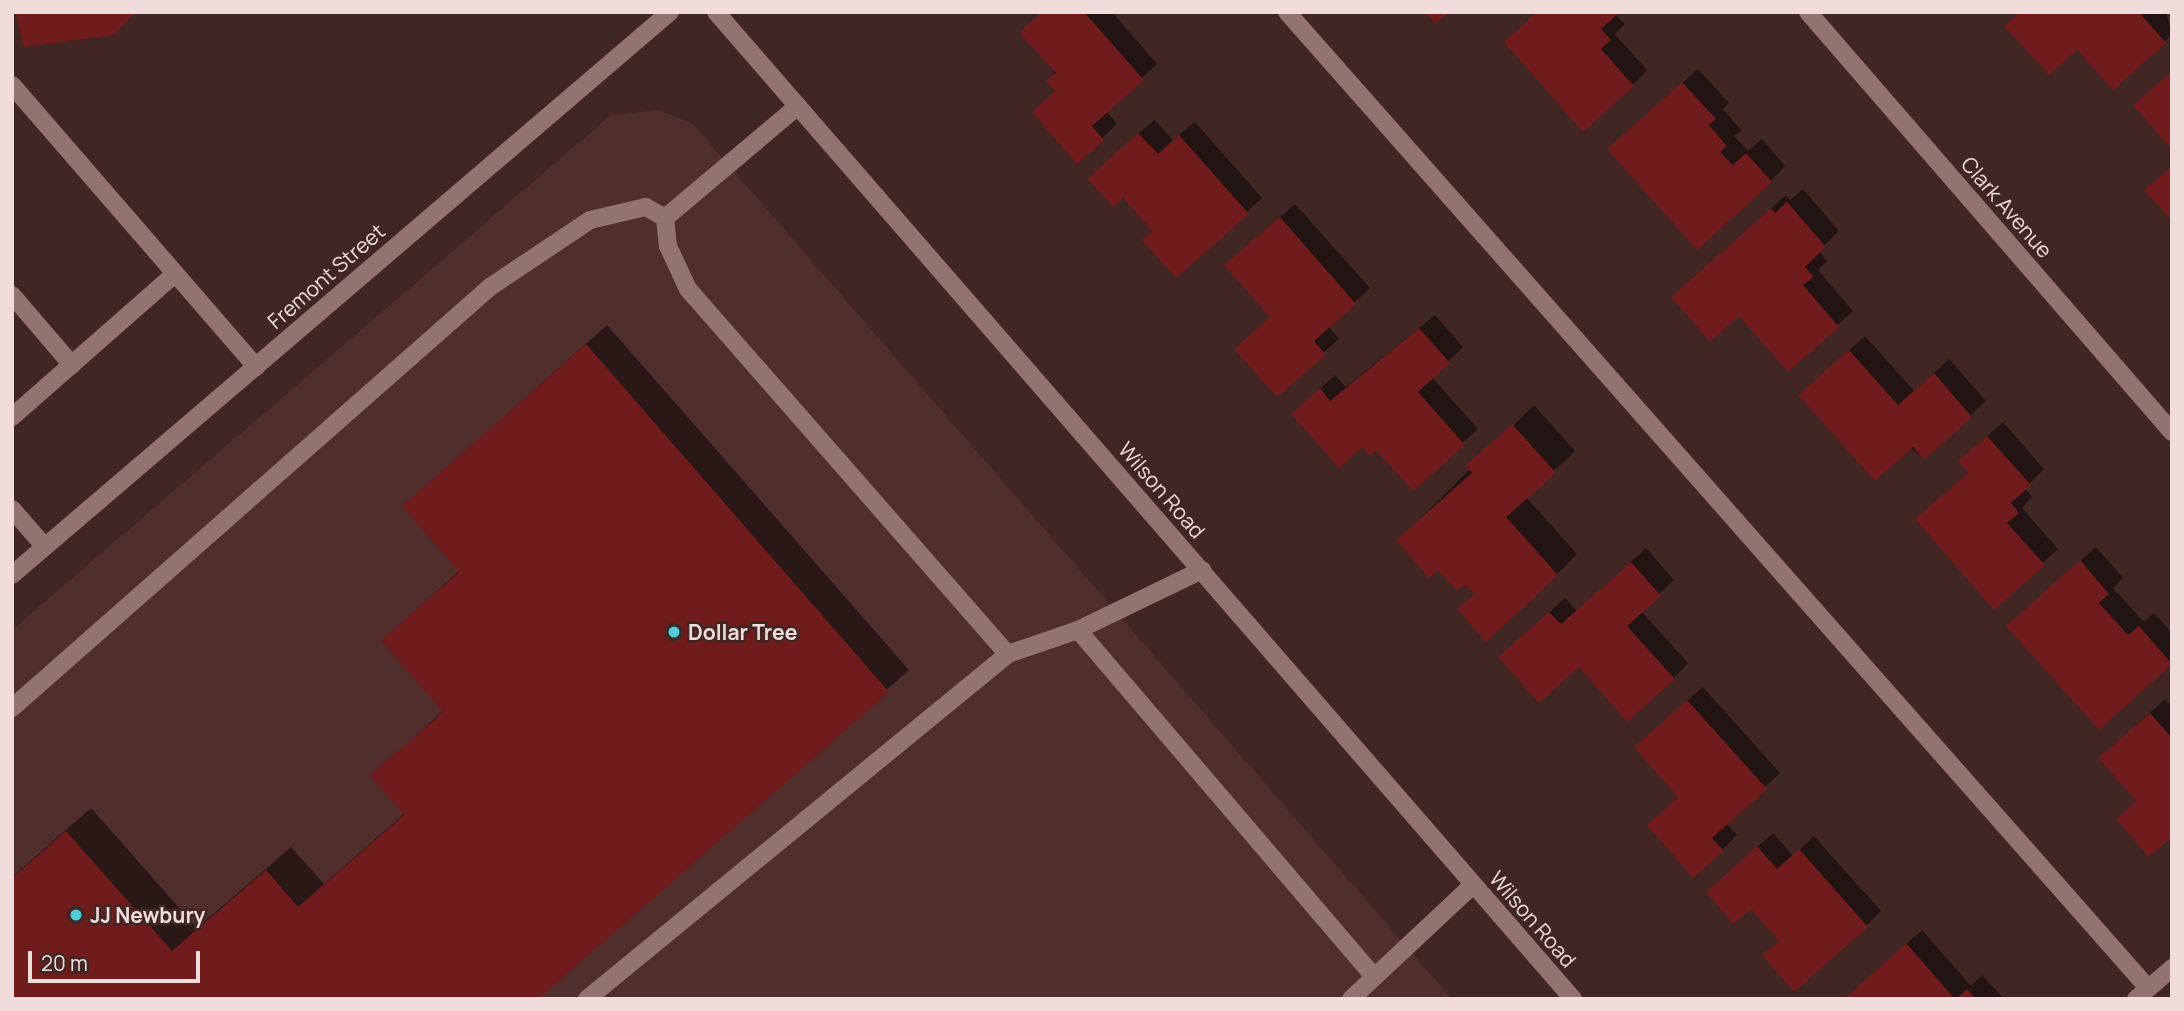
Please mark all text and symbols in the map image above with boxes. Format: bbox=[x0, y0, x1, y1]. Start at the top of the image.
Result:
street label: Clark Avenue bbox=[1956, 151, 2058, 263]
street label: Fremont Street bbox=[262, 218, 390, 334]
street label: Wilson Road bbox=[1113, 437, 1211, 543]
place label: Dollar Tree bbox=[688, 619, 797, 645]
marker: Dollar Tree bbox=[666, 624, 682, 640]
street label: Wilson Road bbox=[1484, 866, 1582, 972]
place label: JJ Newbury bbox=[90, 902, 205, 928]
marker: JJ Newbury bbox=[68, 907, 84, 923]
scale bar bbox=[32, 937, 203, 981]
text: 20 m bbox=[41, 949, 88, 977]

